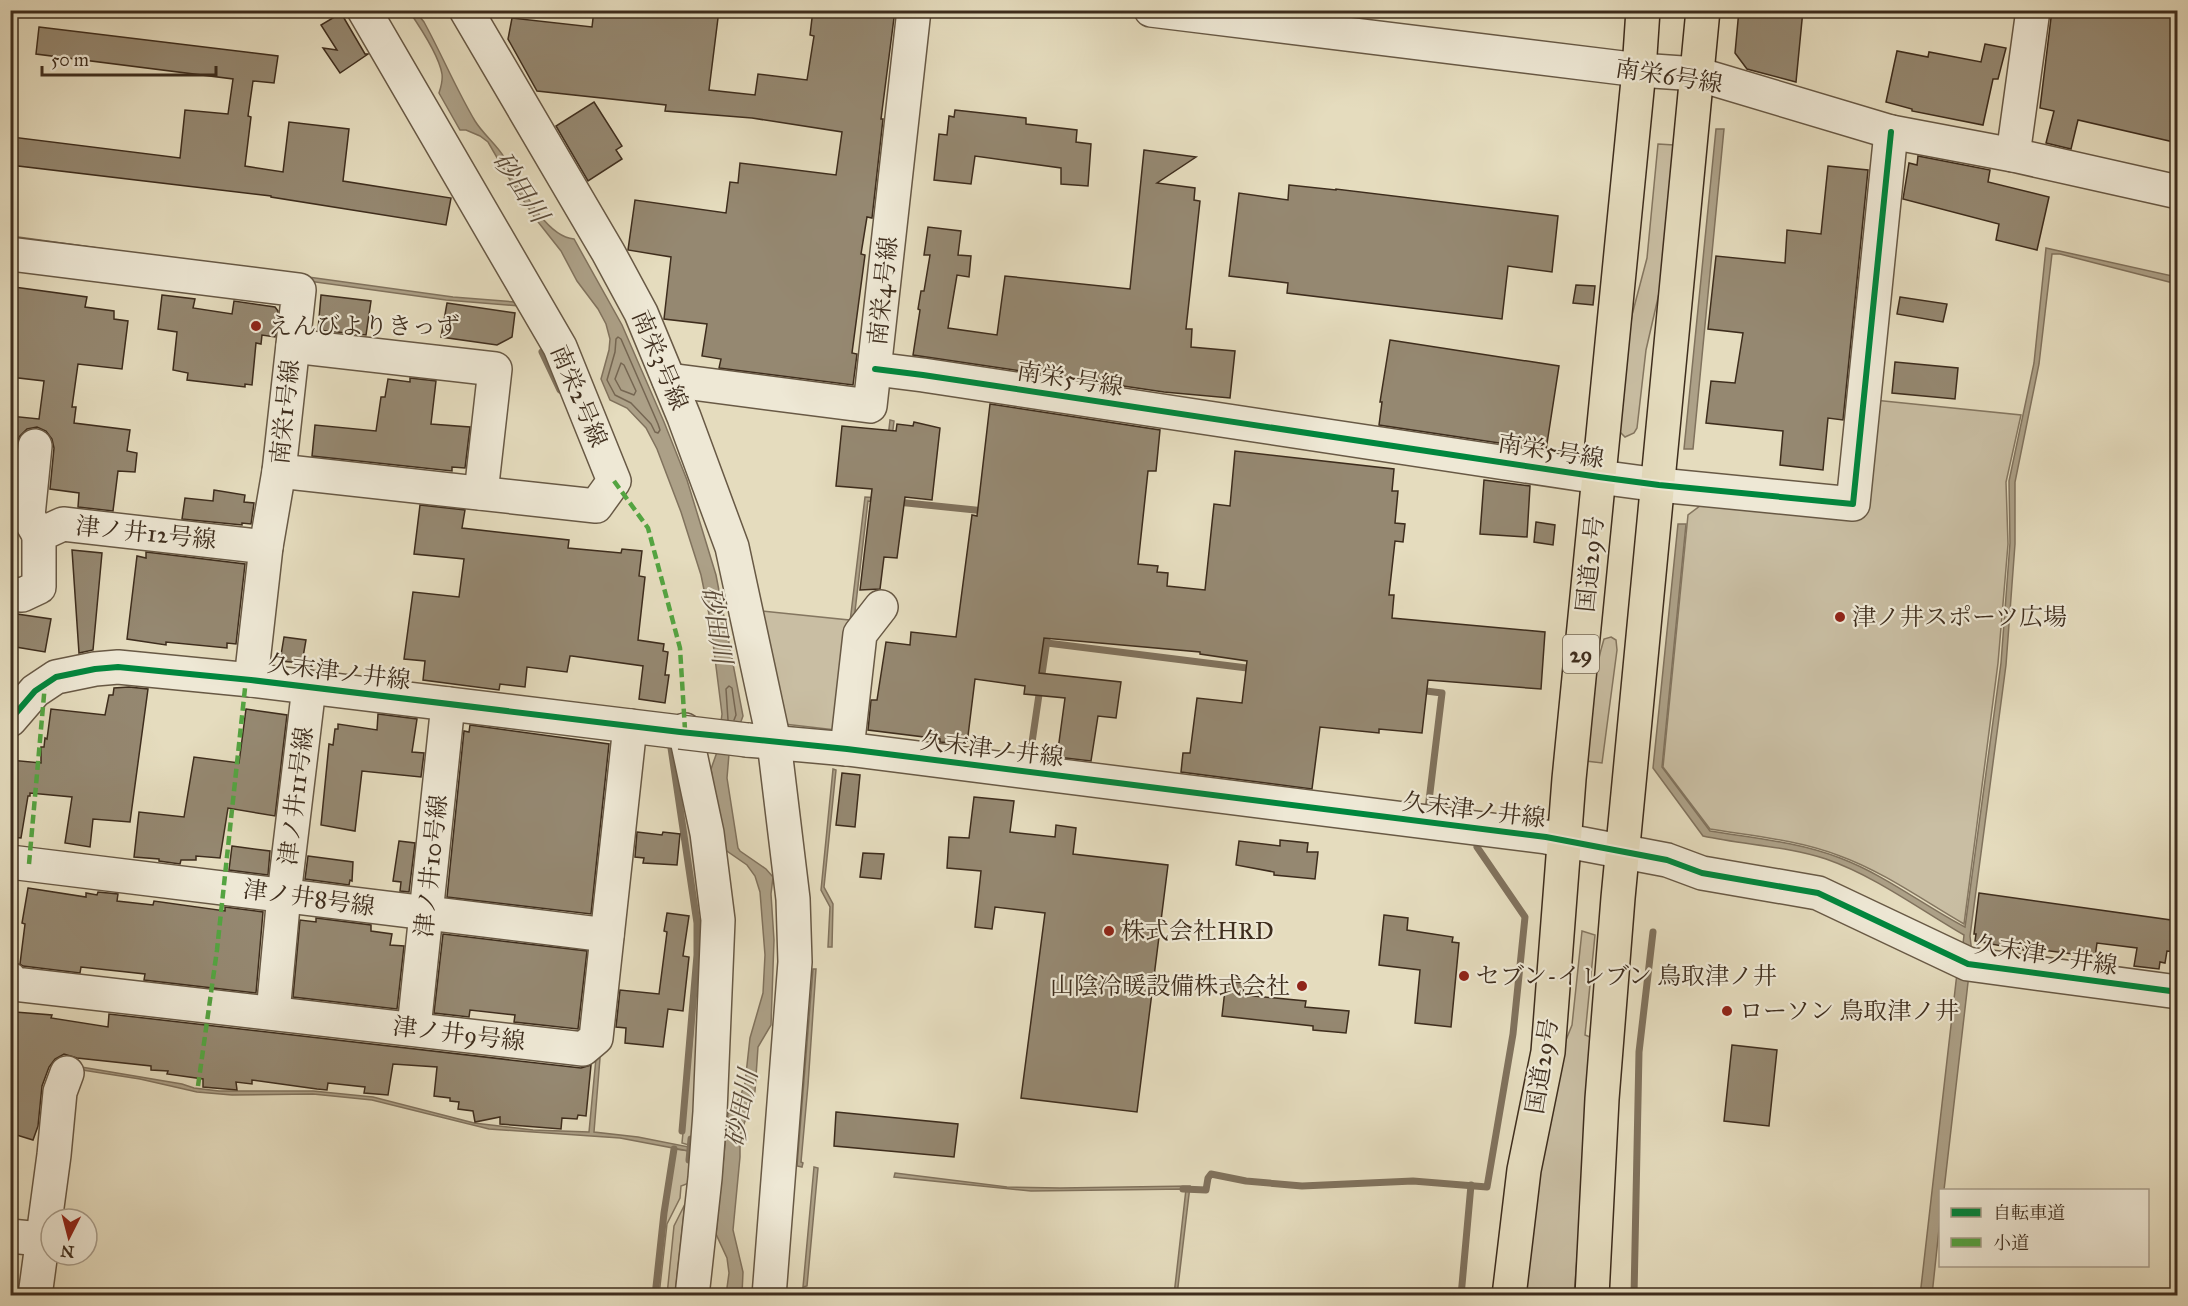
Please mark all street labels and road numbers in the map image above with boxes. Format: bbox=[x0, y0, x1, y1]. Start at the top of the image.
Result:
street label: 南栄6号線 bbox=[1613, 53, 1725, 99]
street label: 南栄4号線 bbox=[862, 235, 904, 347]
street label: 南栄3号線 bbox=[626, 306, 694, 414]
street label: 南栄2号線 bbox=[544, 341, 614, 451]
street label: 南栄5号線 bbox=[1015, 356, 1125, 402]
street label: 南栄1号線 bbox=[265, 358, 305, 466]
street label: 南栄5号線 bbox=[1496, 428, 1606, 474]
street label: 津ノ井12号線 bbox=[74, 511, 218, 555]
street label: 国道29号 bbox=[1570, 514, 1610, 614]
road number: 29 bbox=[1563, 635, 1599, 673]
street label: 久末津ノ井線 bbox=[266, 648, 412, 696]
street label: 津ノ井11号線 bbox=[273, 725, 319, 867]
street label: 久末津ノ井線 bbox=[919, 725, 1065, 773]
street label: 久末津ノ井線 bbox=[1401, 786, 1547, 834]
street label: 津ノ井10号線 bbox=[409, 793, 453, 939]
street label: 津ノ井8号線 bbox=[241, 874, 377, 922]
street label: 久末津ノ井線 bbox=[1973, 929, 2119, 981]
street label: 津ノ井9号線 bbox=[391, 1011, 527, 1057]
street label: 国道29号 bbox=[1520, 1016, 1564, 1116]

